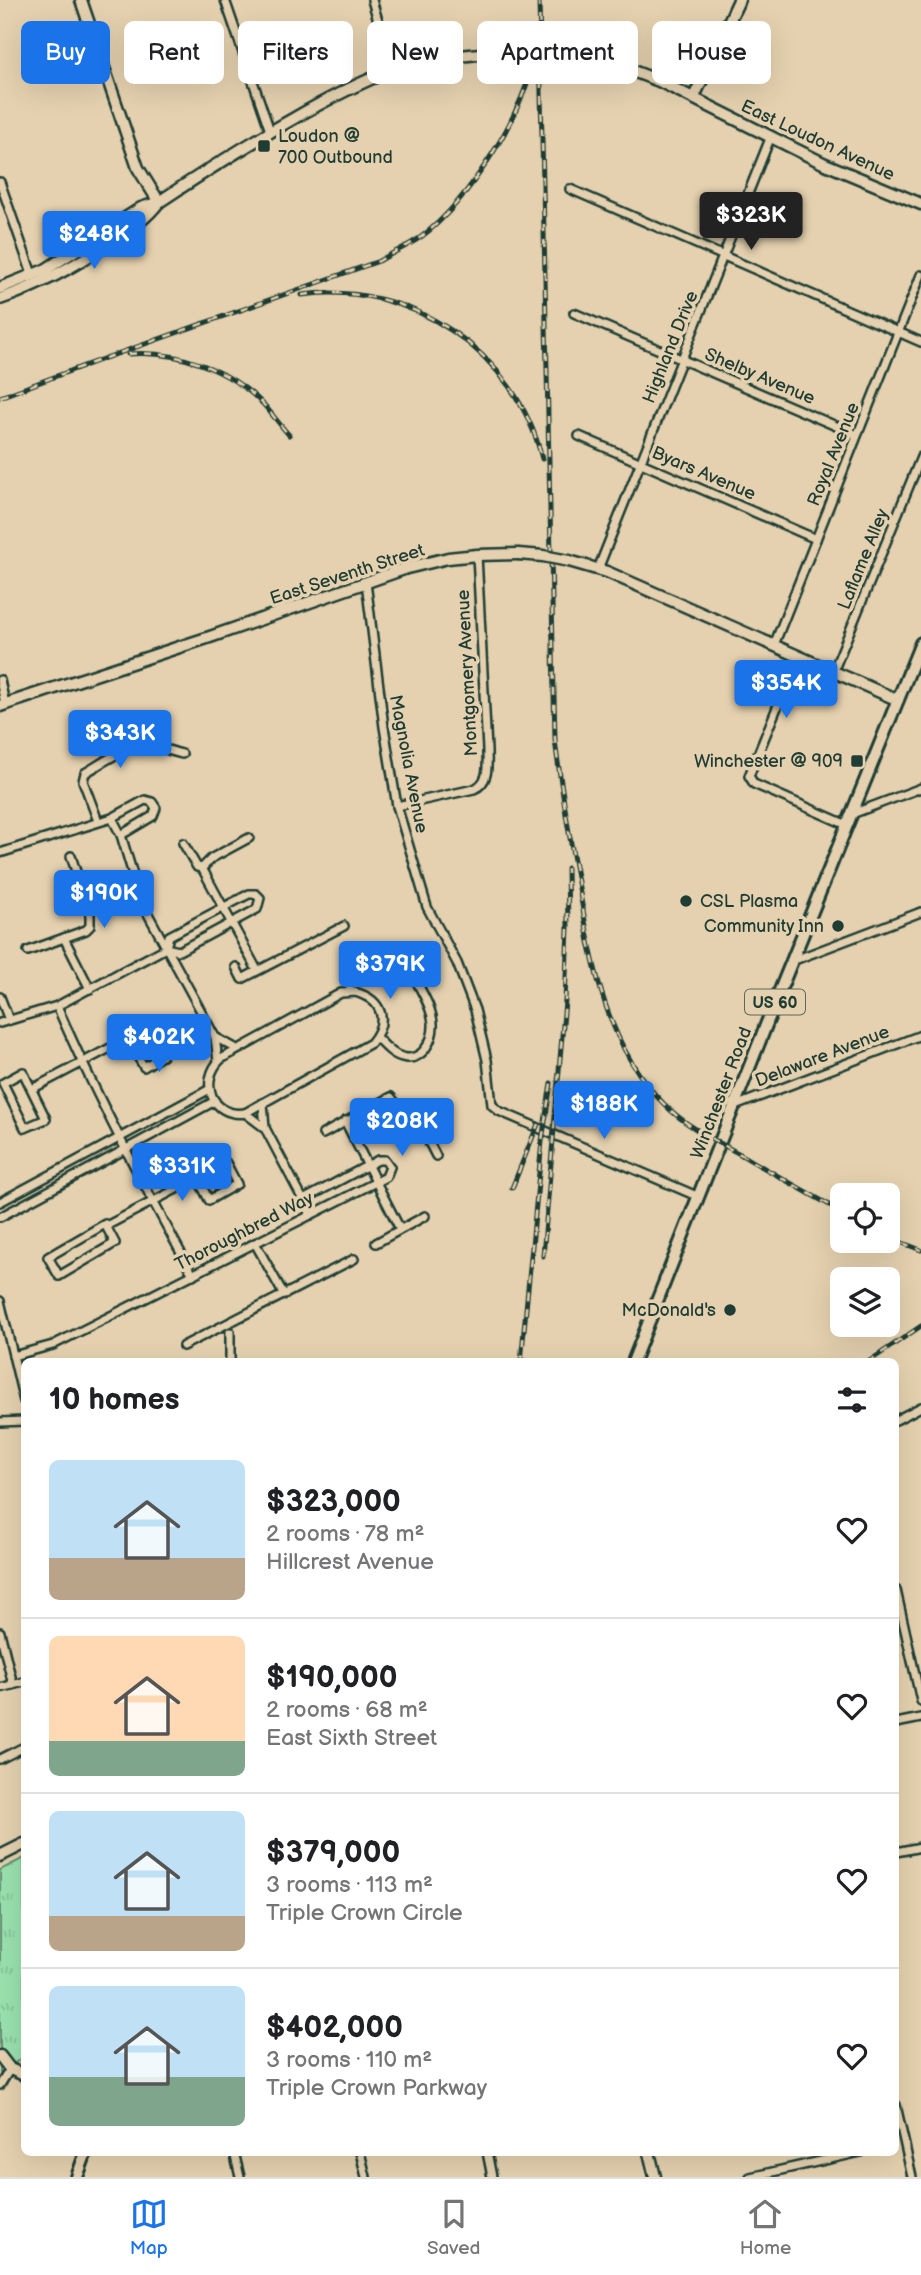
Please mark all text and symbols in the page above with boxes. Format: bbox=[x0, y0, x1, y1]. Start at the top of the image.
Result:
chip: Buy bbox=[21, 21, 110, 84]
chip: Rent bbox=[124, 21, 224, 84]
chip: Filters bbox=[238, 21, 353, 84]
chip: New bbox=[367, 21, 463, 84]
chip: Apartment bbox=[477, 21, 638, 84]
chip: House bbox=[652, 21, 771, 84]
street label: East Loudon Avenue bbox=[738, 96, 898, 185]
place label: Loudon @ 700 Outbound bbox=[278, 126, 393, 168]
marker: Loudon @ 700 Outbound bbox=[256, 138, 272, 154]
pin: $323K bbox=[702, 192, 800, 252]
text: $323K bbox=[716, 201, 786, 229]
pin: $248K bbox=[45, 212, 143, 271]
text: $248K bbox=[58, 220, 130, 248]
street label: Highland Drive bbox=[638, 288, 703, 406]
street label: Shelby Avenue bbox=[702, 344, 818, 409]
street label: Royal Avenue bbox=[803, 399, 864, 509]
street label: Byars Avenue bbox=[649, 442, 759, 505]
street label: Laflame Alley bbox=[834, 505, 893, 613]
street label: East Seventh Street bbox=[267, 539, 427, 609]
street label: Montgomery Avenue bbox=[453, 589, 482, 757]
pin: $354K bbox=[737, 660, 835, 720]
text: $354K bbox=[750, 669, 822, 697]
street label: Magnolia Avenue bbox=[385, 693, 432, 835]
pin: $343K bbox=[71, 710, 169, 770]
text: $343K bbox=[84, 719, 156, 747]
place label: Winchester @ 909 bbox=[694, 751, 843, 772]
marker: Winchester @ 909 bbox=[849, 753, 865, 769]
pin: $190K bbox=[55, 870, 153, 930]
text: $190K bbox=[70, 879, 138, 907]
place label: CSL Plasma bbox=[700, 891, 798, 912]
marker: CSL Plasma bbox=[678, 893, 694, 909]
place label: Community Inn bbox=[704, 916, 824, 937]
marker: Community Inn bbox=[830, 918, 846, 934]
pin: $379K bbox=[341, 942, 439, 1001]
text: $379K bbox=[355, 950, 425, 978]
road number: US 60 bbox=[745, 990, 805, 1014]
pin: $402K bbox=[110, 1014, 208, 1074]
street label: Delaware Avenue bbox=[752, 1021, 892, 1092]
text: $402K bbox=[123, 1023, 195, 1051]
street label: Winchester Road bbox=[687, 1024, 756, 1162]
pin: $188K bbox=[555, 1082, 653, 1141]
text: $188K bbox=[570, 1090, 638, 1118]
pin: $208K bbox=[353, 1098, 451, 1158]
text: $208K bbox=[366, 1107, 438, 1135]
pin: $331K bbox=[133, 1144, 231, 1203]
text: $331K bbox=[148, 1152, 216, 1180]
map controls bbox=[830, 1183, 900, 1337]
button: locate bbox=[830, 1183, 900, 1253]
street label: Thoroughbred Way bbox=[172, 1187, 318, 1275]
button: layers bbox=[830, 1267, 900, 1337]
place label: McDonald's bbox=[622, 1300, 716, 1321]
marker: McDonald's bbox=[722, 1302, 738, 1318]
icon: filters bbox=[833, 1381, 871, 1419]
text: 10 homes bbox=[49, 1382, 180, 1418]
text: $323,000 bbox=[266, 1484, 401, 1520]
icon: home bbox=[105, 1488, 189, 1572]
icon: heart bbox=[833, 1511, 871, 1549]
text: 2 rooms · 78 m² bbox=[266, 1520, 424, 1548]
text: Hillcrest Avenue bbox=[266, 1548, 434, 1576]
text: $190,000 bbox=[266, 1660, 397, 1696]
icon: home bbox=[105, 1664, 189, 1748]
icon: heart bbox=[833, 1687, 871, 1725]
text: 2 rooms · 68 m² bbox=[266, 1696, 428, 1724]
text: East Sixth Street bbox=[266, 1724, 437, 1752]
text: $379,000 bbox=[266, 1835, 400, 1871]
icon: home bbox=[105, 1839, 189, 1923]
icon: heart bbox=[833, 1862, 871, 1900]
text: 3 rooms · 113 m² bbox=[266, 1871, 433, 1899]
text: Triple Crown Circle bbox=[266, 1899, 463, 1927]
text: $402,000 bbox=[266, 2010, 403, 2046]
icon: home bbox=[105, 2014, 189, 2098]
icon: heart bbox=[833, 2037, 871, 2075]
text: 3 rooms · 110 m² bbox=[266, 2046, 432, 2074]
text: Triple Crown Parkway bbox=[266, 2074, 487, 2102]
tab: Map bbox=[130, 2195, 168, 2260]
tab: Saved bbox=[427, 2195, 480, 2260]
tab: Home bbox=[740, 2195, 791, 2260]

